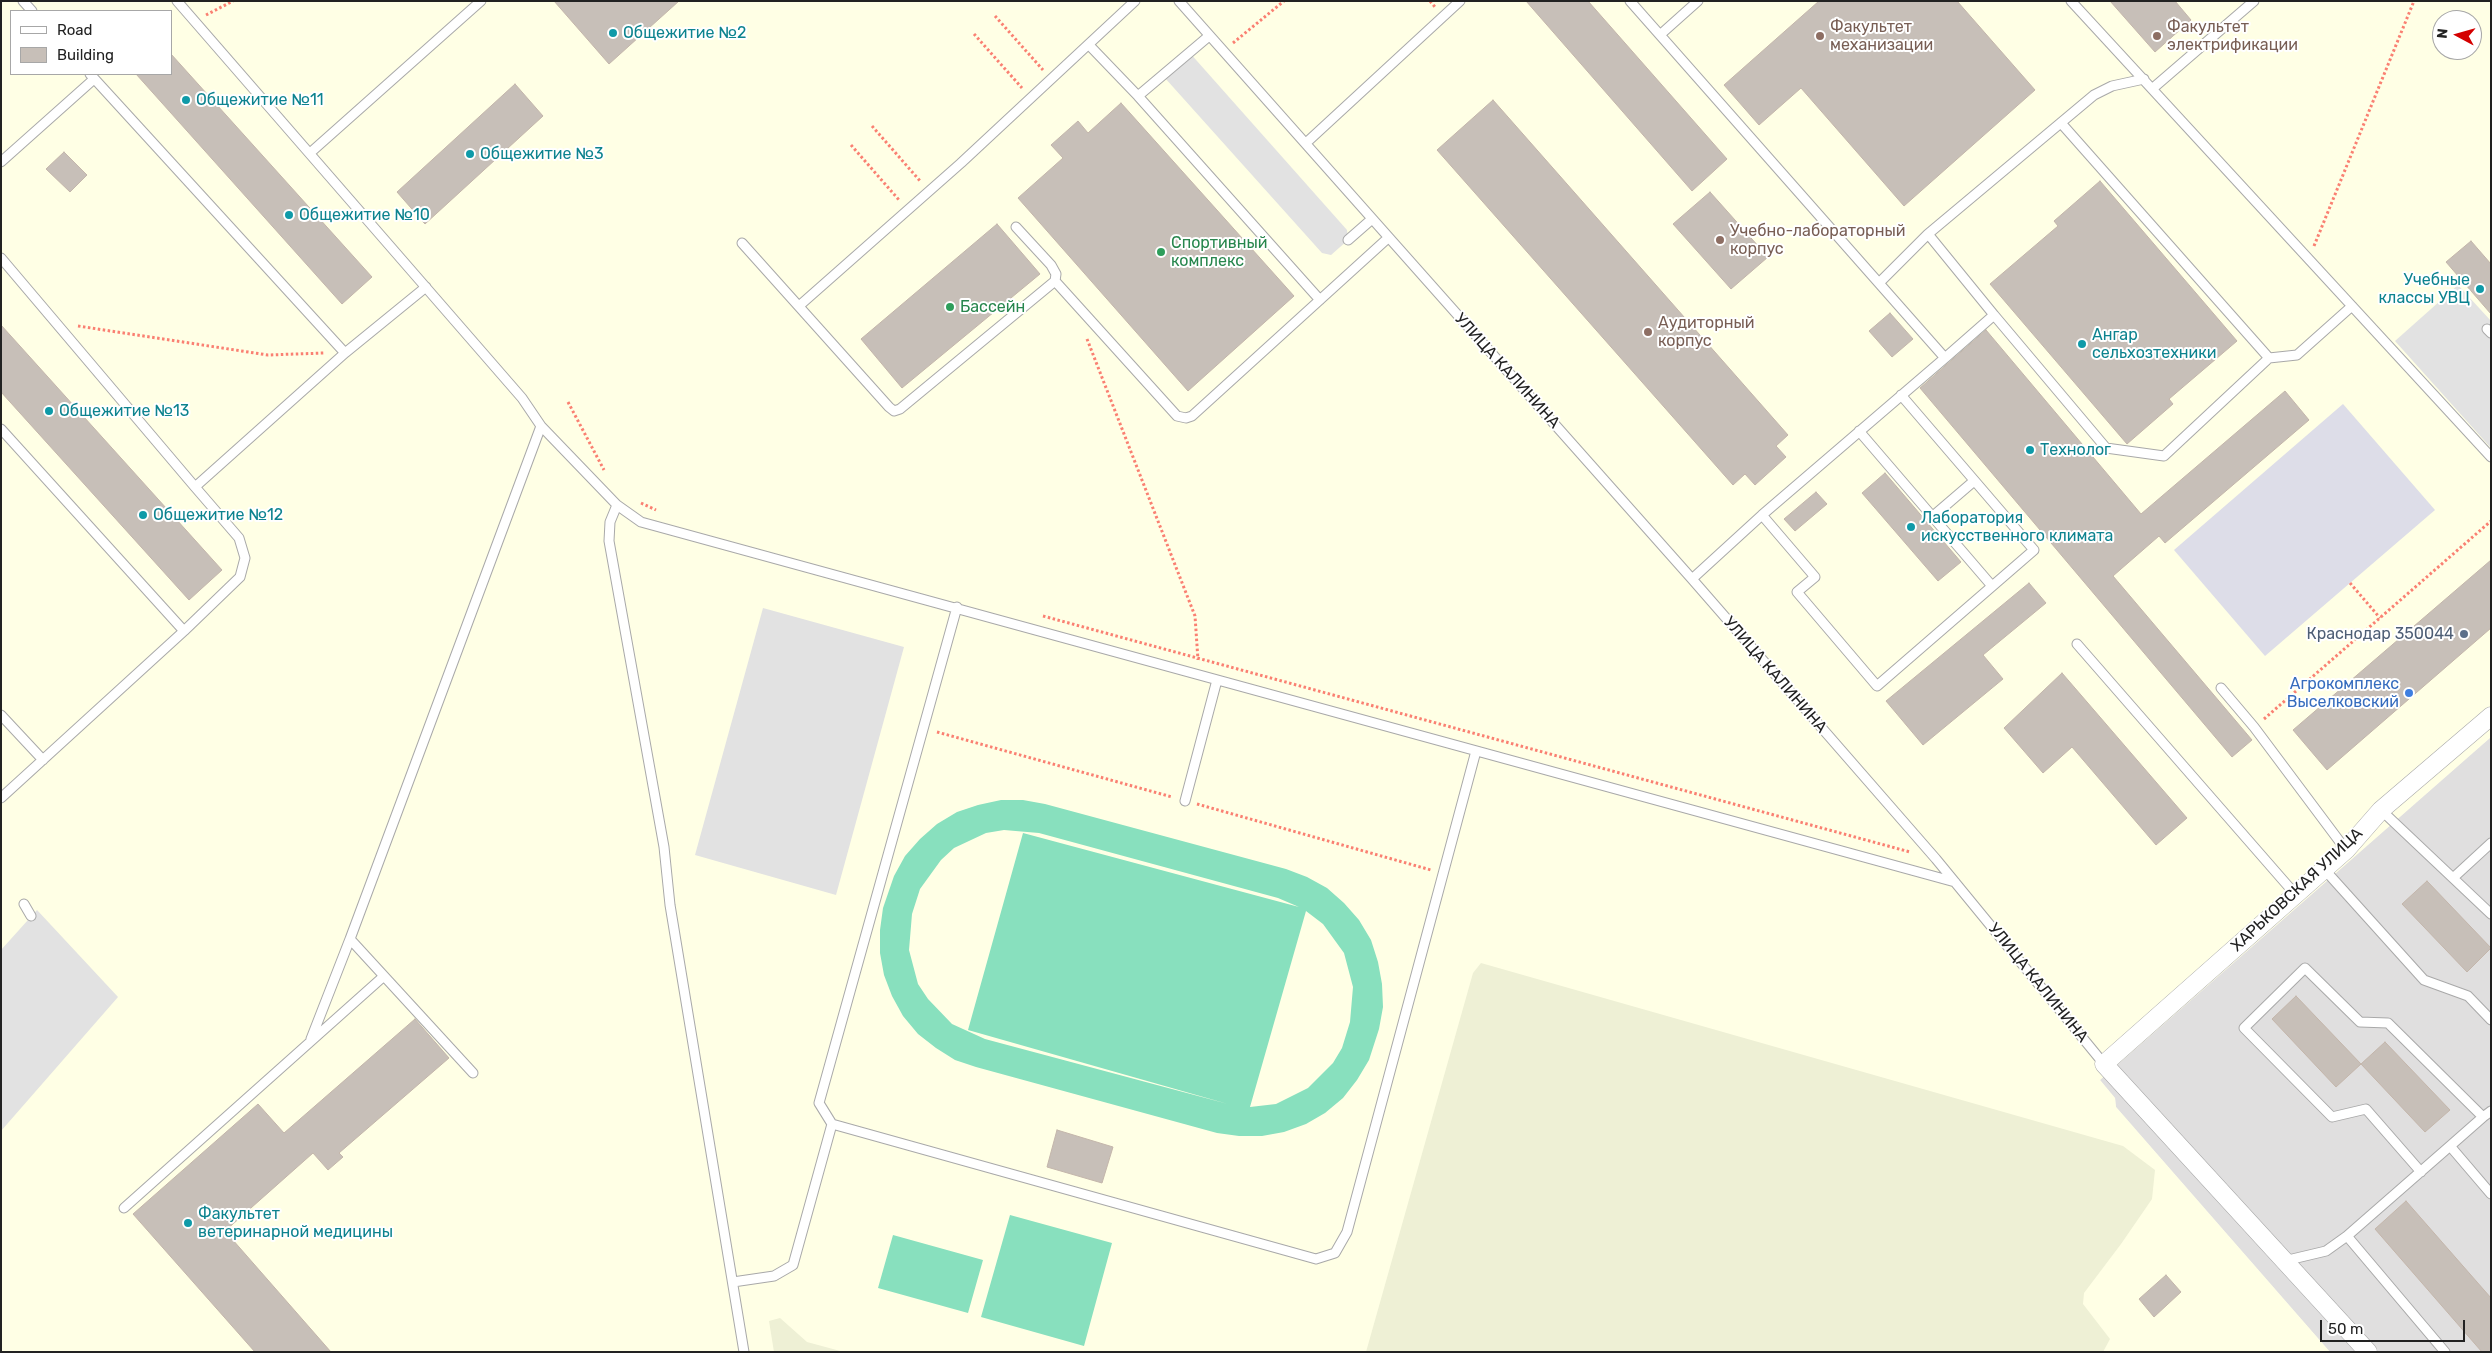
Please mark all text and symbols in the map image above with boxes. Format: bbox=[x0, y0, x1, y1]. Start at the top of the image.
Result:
legend bbox=[10, 10, 172, 75]
north arrow bbox=[2432, 10, 2482, 60]
place label: Факультет механизации bbox=[1830, 17, 1933, 55]
place label: Факультет электрификации bbox=[2167, 17, 2298, 55]
text: Road bbox=[57, 21, 93, 39]
place label: Общежитие №2 bbox=[623, 23, 746, 43]
marker: Общежитие №2 bbox=[607, 27, 619, 39]
text: N bbox=[2434, 28, 2452, 39]
marker: Факультет механизации bbox=[1814, 30, 1826, 42]
marker: Факультет электрификации bbox=[2151, 30, 2163, 42]
text: Building bbox=[57, 46, 114, 64]
place label: Общежитие №11 bbox=[196, 90, 324, 110]
marker: Общежитие №11 bbox=[180, 94, 192, 106]
place label: Общежитие №3 bbox=[480, 144, 604, 164]
marker: Общежитие №3 bbox=[464, 148, 476, 160]
place label: Общежитие №10 bbox=[299, 205, 430, 225]
marker: Общежитие №10 bbox=[283, 209, 295, 221]
place label: Учебно-лабораторный корпус bbox=[1730, 221, 1905, 259]
place label: Спортивный комплекс bbox=[1171, 233, 1268, 271]
marker: Учебно-лабораторный корпус bbox=[1714, 234, 1726, 246]
marker: Спортивный комплекс bbox=[1155, 246, 1167, 258]
place label: Учебные классы УВЦ bbox=[2379, 270, 2470, 308]
marker: Учебные классы УВЦ bbox=[2474, 283, 2486, 295]
place label: Бассейн bbox=[960, 297, 1025, 317]
marker: Бассейн bbox=[944, 301, 956, 313]
street label: УЛИЦА КАЛИНИНА bbox=[1450, 310, 1564, 432]
place label: Аудиторный корпус bbox=[1658, 313, 1755, 351]
place label: Ангар сельхозтехники bbox=[2092, 325, 2217, 363]
marker: Аудиторный корпус bbox=[1642, 326, 1654, 338]
marker: Ангар сельхозтехники bbox=[2076, 338, 2088, 350]
place label: Общежитие №13 bbox=[59, 401, 189, 421]
marker: Общежитие №13 bbox=[43, 405, 55, 417]
place label: Технолог bbox=[2040, 440, 2111, 460]
marker: Технолог bbox=[2024, 444, 2036, 456]
place label: Общежитие №12 bbox=[153, 505, 283, 525]
place label: Лаборатория искусственного климата bbox=[1921, 508, 2113, 546]
marker: Общежитие №12 bbox=[137, 509, 149, 521]
marker: Лаборатория искусственного климата bbox=[1905, 521, 1917, 533]
street label: УЛИЦА КАЛИНИНА bbox=[1719, 613, 1831, 737]
place label: Краснодар 350044 bbox=[2306, 624, 2454, 644]
marker: Краснодар 350044 bbox=[2458, 628, 2470, 640]
place label: Агрокомплекс Выселковский bbox=[2287, 674, 2399, 712]
marker: Агрокомплекс Выселковский bbox=[2403, 687, 2415, 699]
street label: ХАРЬКОВСКАЯ УЛИЦА bbox=[2227, 824, 2367, 956]
street label: УЛИЦА КАЛИНИНА bbox=[1984, 919, 2092, 1047]
place label: Факультет ветеринарной медицины bbox=[198, 1204, 393, 1242]
marker: Факультет ветеринарной медицины bbox=[182, 1217, 194, 1229]
scale bar bbox=[2322, 1310, 2467, 1342]
text: 50 m bbox=[2328, 1320, 2363, 1338]

